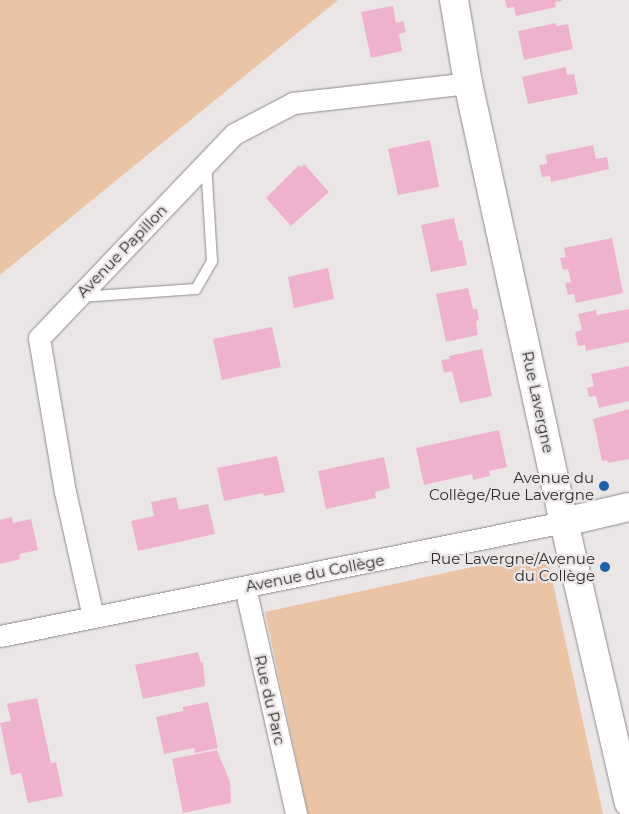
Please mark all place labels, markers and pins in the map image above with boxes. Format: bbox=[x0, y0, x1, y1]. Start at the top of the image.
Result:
place label: Avenue du Collège/Rue Lavergne bbox=[429, 468, 594, 503]
marker: Avenue du Collège/Rue Lavergne bbox=[598, 480, 610, 492]
place label: Rue Lavergne/Avenue du Collège bbox=[430, 549, 595, 584]
marker: Rue Lavergne/Avenue du Collège bbox=[599, 561, 611, 573]

